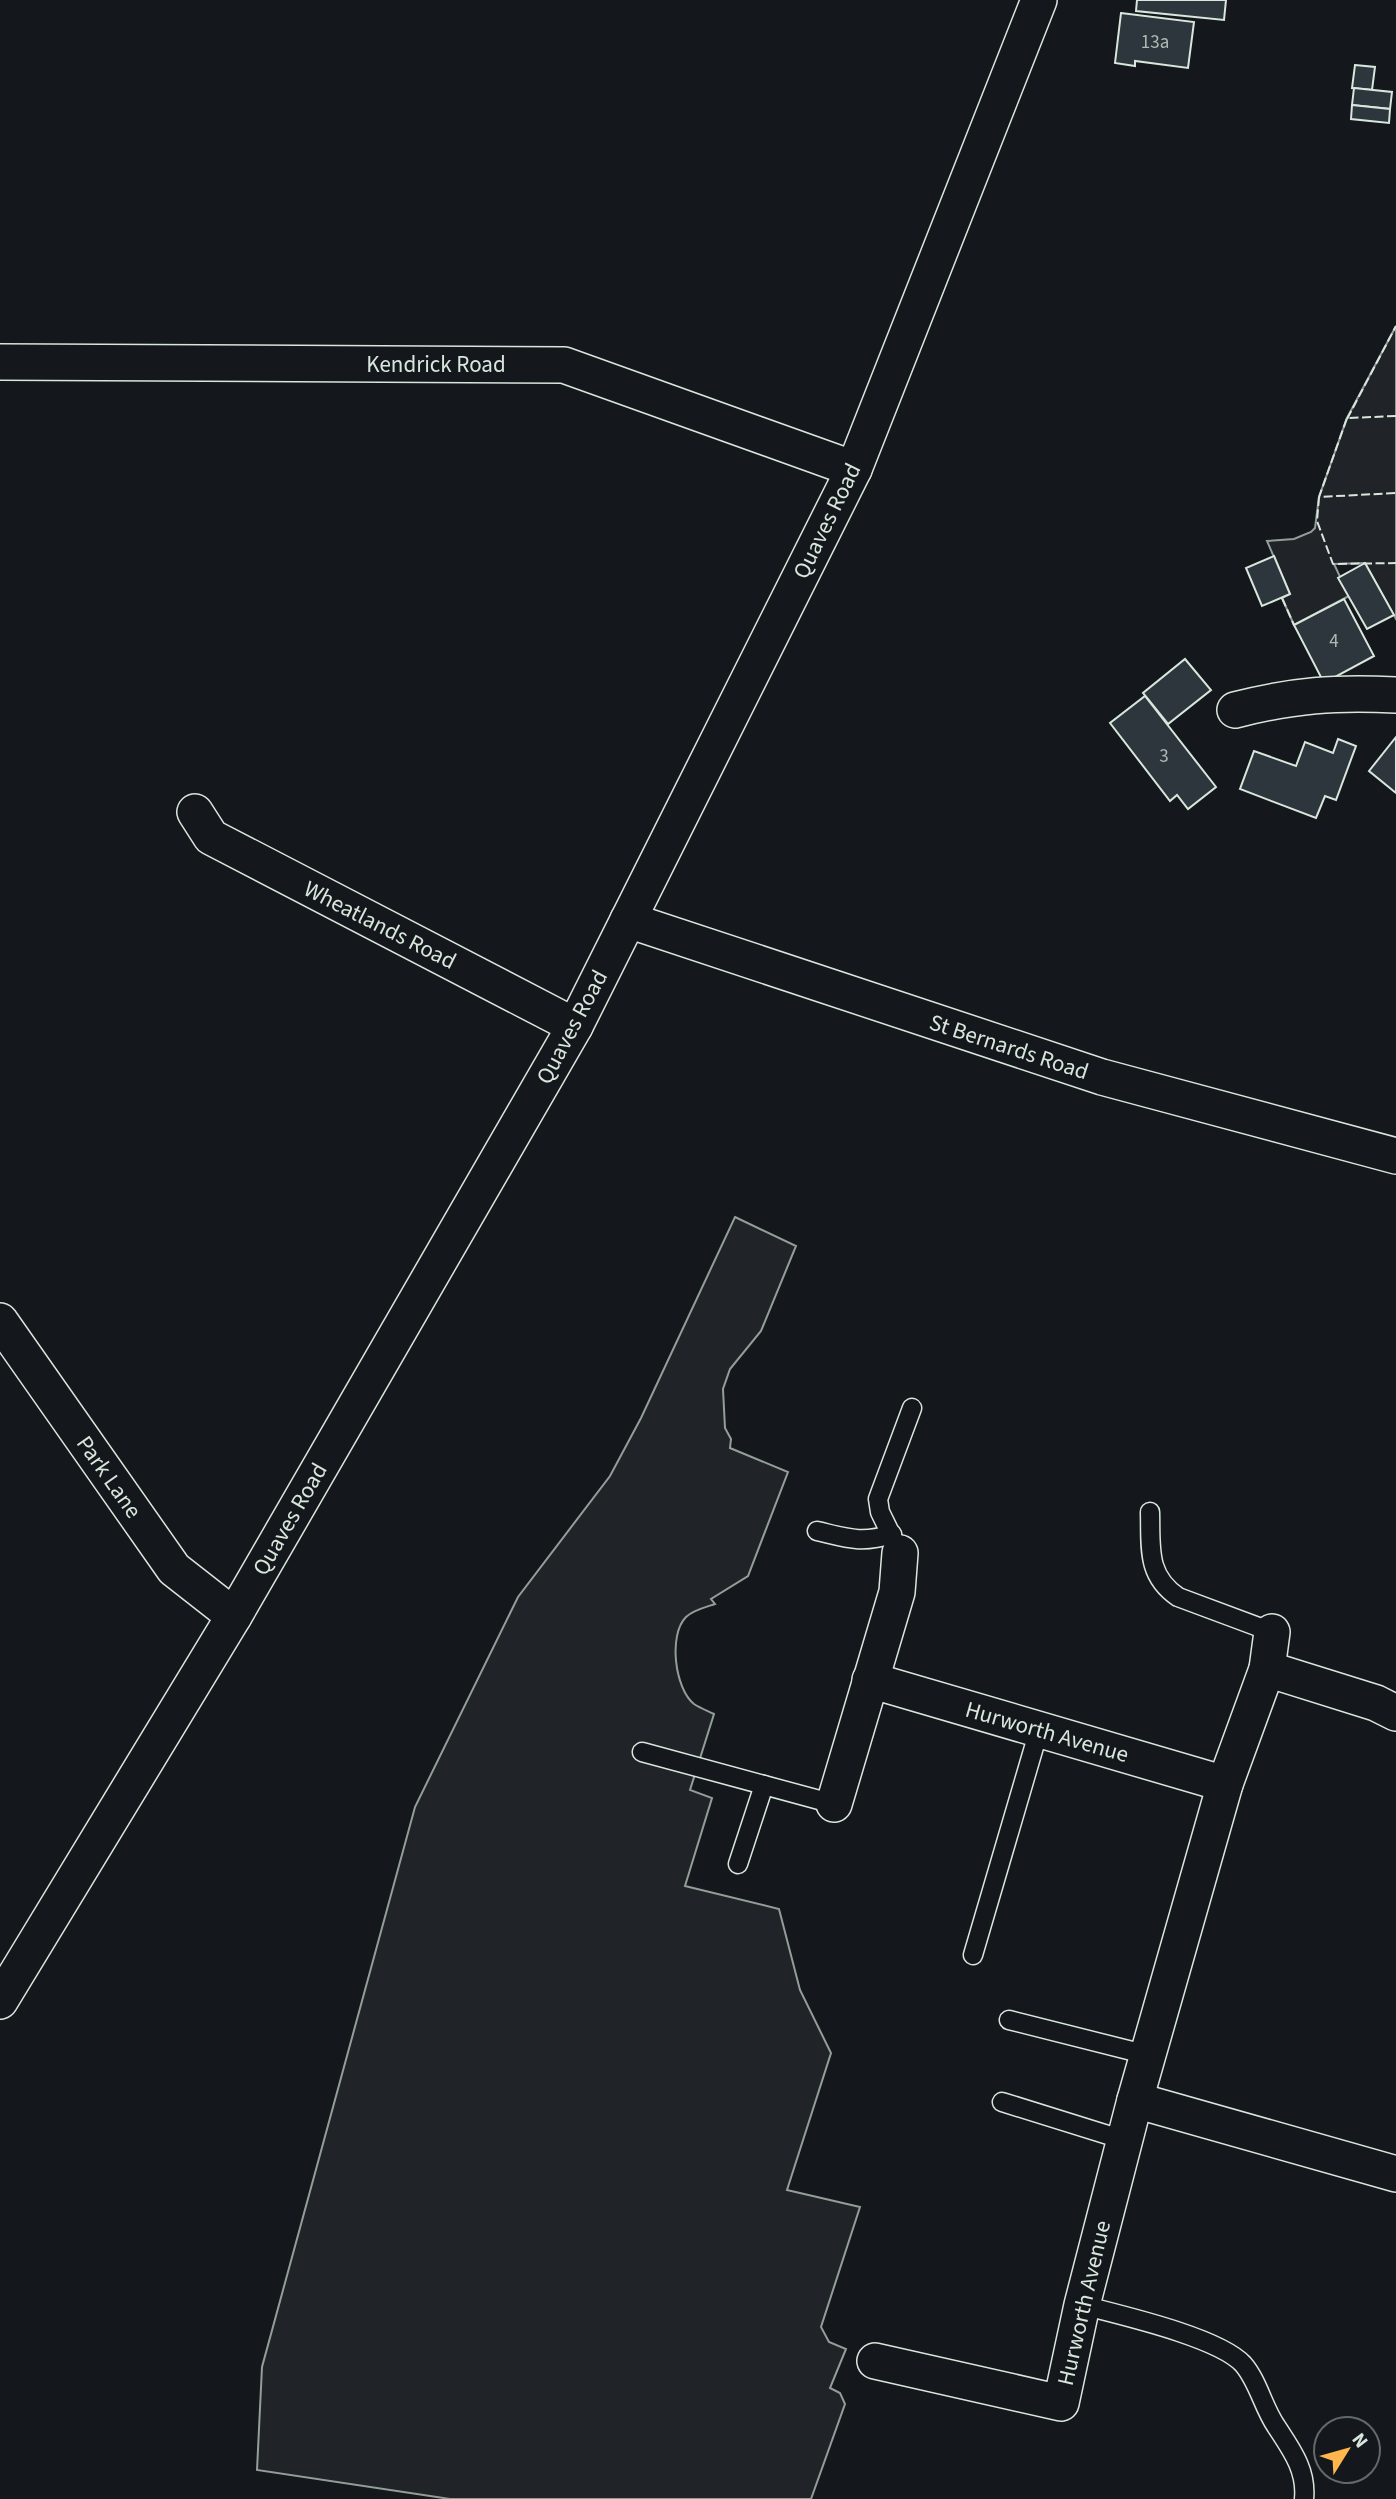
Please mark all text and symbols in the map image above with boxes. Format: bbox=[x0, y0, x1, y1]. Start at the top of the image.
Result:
house number: 13a bbox=[1141, 29, 1169, 56]
street label: Kendrick Road bbox=[366, 348, 506, 381]
street label: Quaves Road bbox=[785, 458, 869, 584]
house number: 4 bbox=[1329, 628, 1339, 655]
house number: 3 bbox=[1159, 743, 1169, 770]
street label: Wheatlands Road bbox=[298, 872, 462, 978]
street label: Quaves Road bbox=[528, 964, 616, 1090]
street label: St Bernards Road bbox=[925, 1006, 1093, 1088]
street label: Park Lane bbox=[68, 1429, 150, 1525]
street label: Quaves Road bbox=[244, 1457, 336, 1581]
street label: Hurworth Avenue bbox=[961, 1693, 1133, 1771]
street label: Hurworth Avenue bbox=[1049, 2217, 1119, 2389]
north arrow bbox=[1312, 2415, 1382, 2485]
text: N bbox=[1345, 2427, 1374, 2454]

